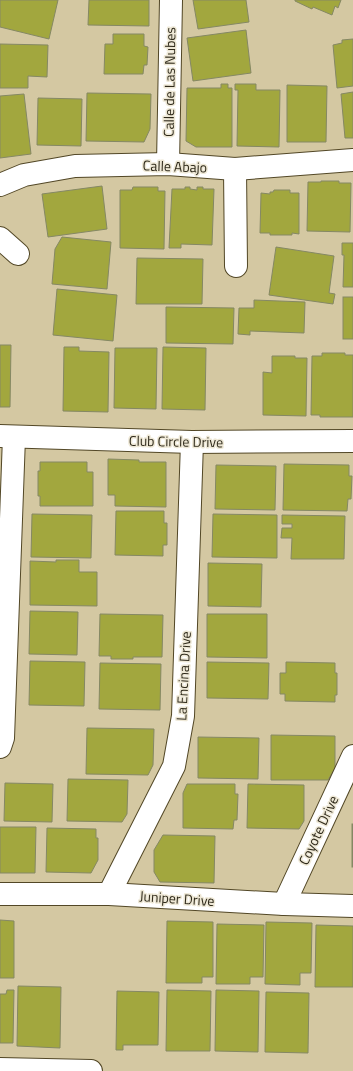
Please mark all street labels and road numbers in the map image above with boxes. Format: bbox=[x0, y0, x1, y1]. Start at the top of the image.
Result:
street label: Calle de Las Nubes bbox=[158, 27, 180, 137]
street label: Calle Abajo bbox=[142, 154, 208, 178]
street label: Club Circle Drive bbox=[129, 430, 223, 452]
street label: La Encina Drive bbox=[170, 631, 196, 721]
street label: Coyote Drive bbox=[293, 792, 343, 868]
street label: Juniper Drive bbox=[139, 885, 215, 911]

